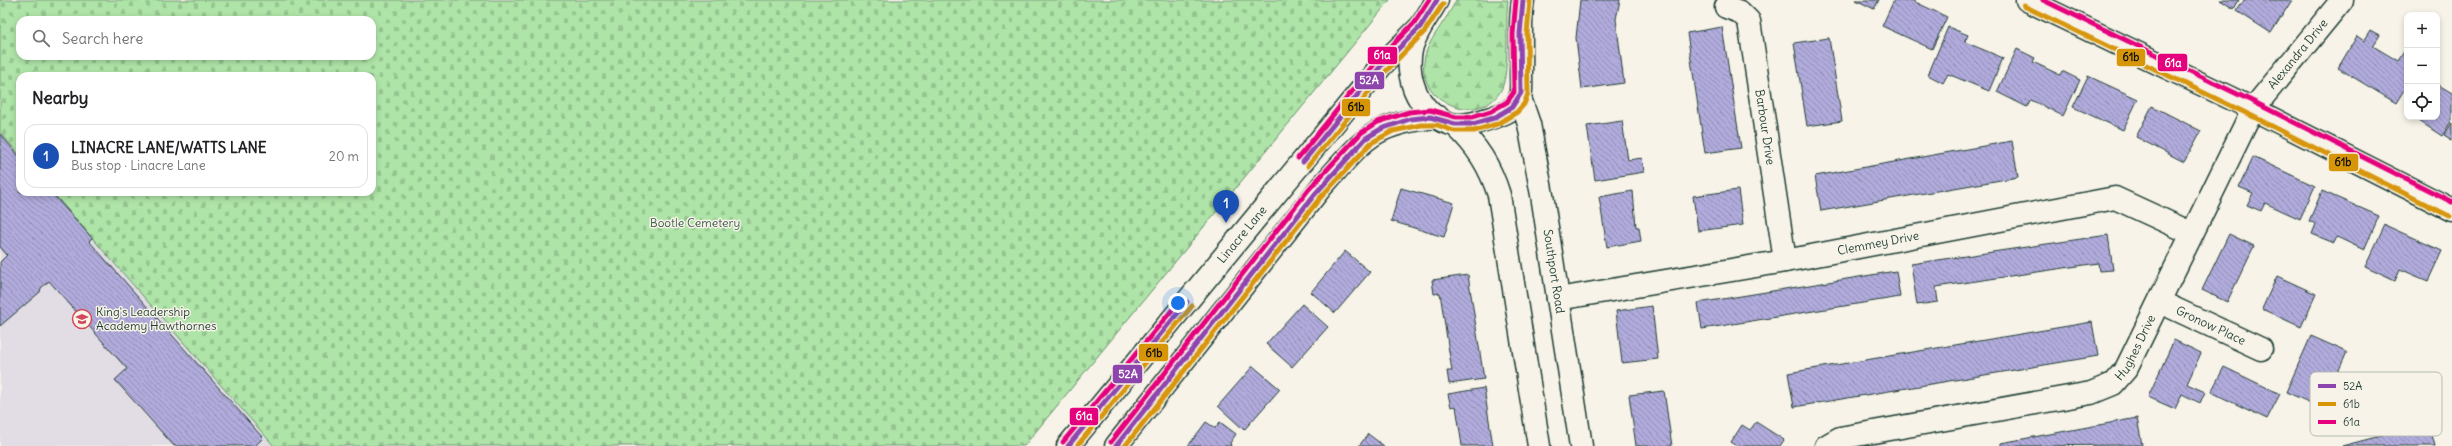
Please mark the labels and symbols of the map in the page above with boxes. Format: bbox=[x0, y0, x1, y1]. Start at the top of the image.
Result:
street label: Alexandra Drive bbox=[2264, 16, 2331, 92]
line badge: 61a bbox=[1367, 46, 1398, 65]
text: 61a bbox=[1374, 48, 1391, 62]
line badge: 61b bbox=[2116, 48, 2146, 67]
text: 61b bbox=[2123, 50, 2139, 64]
line badge: 61a bbox=[2157, 53, 2188, 72]
text: 61a bbox=[2165, 56, 2182, 70]
line badge: 52A bbox=[1354, 71, 1385, 90]
text: 52A bbox=[1359, 73, 1379, 87]
street label: Barbour Drive bbox=[1752, 88, 1778, 166]
line badge: 61b bbox=[1341, 98, 1371, 117]
text: 61b bbox=[1348, 100, 1364, 114]
line badge: 61b bbox=[2328, 153, 2359, 172]
text: 61b bbox=[2335, 155, 2351, 169]
pin: 1 bbox=[1213, 190, 1239, 223]
street label: Linacre Lane bbox=[1214, 203, 1270, 266]
park label: Bootle Cemetery bbox=[650, 215, 740, 230]
street label: Southport Road bbox=[1540, 228, 1568, 314]
street label: Clemmey Drive bbox=[1836, 228, 1920, 258]
your location bbox=[1168, 293, 1188, 313]
street label: Gronow Place bbox=[2174, 302, 2248, 348]
place label: King's Leadership Academy Hawthornes bbox=[96, 304, 217, 333]
school or university icon: King's Leadership Academy Hawthornes bbox=[71, 308, 93, 330]
street label: Hughes Drive bbox=[2111, 312, 2158, 383]
line badge: 61b bbox=[1138, 343, 1169, 362]
text: 61b bbox=[1146, 346, 1162, 360]
line badge: 52A bbox=[1112, 364, 1143, 384]
text: 52A bbox=[1118, 367, 1138, 381]
legend bbox=[2310, 372, 2442, 436]
text: 52A bbox=[2343, 379, 2362, 393]
text: 61b bbox=[2343, 397, 2360, 411]
line badge: 61a bbox=[1069, 407, 1099, 426]
text: 61a bbox=[1076, 409, 1093, 423]
text: 61a bbox=[2343, 415, 2360, 429]

